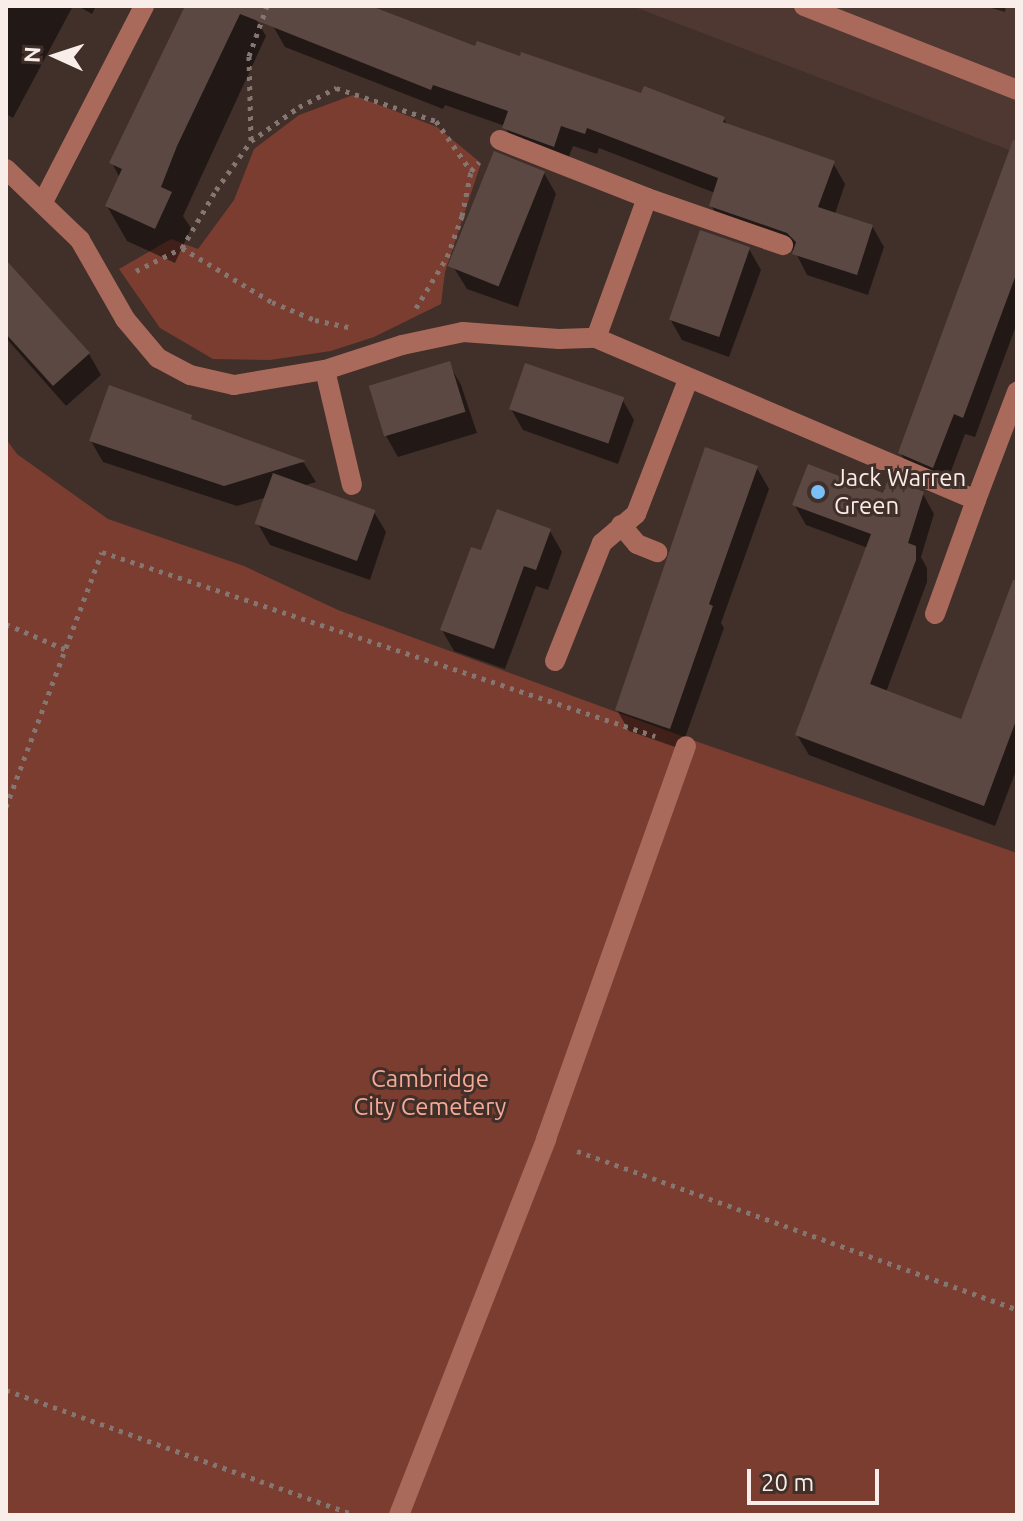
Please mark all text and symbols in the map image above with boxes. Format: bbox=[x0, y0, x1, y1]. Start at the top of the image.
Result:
north arrow bbox=[16, 16, 96, 96]
text: N bbox=[19, 46, 44, 64]
place label: Jack Warren Green bbox=[834, 464, 966, 520]
marker: Jack Warren Green bbox=[809, 483, 827, 501]
park label: Cambridge City Cemetery bbox=[354, 1065, 506, 1121]
scale bar bbox=[751, 1453, 883, 1503]
text: 20 m bbox=[761, 1469, 814, 1496]

